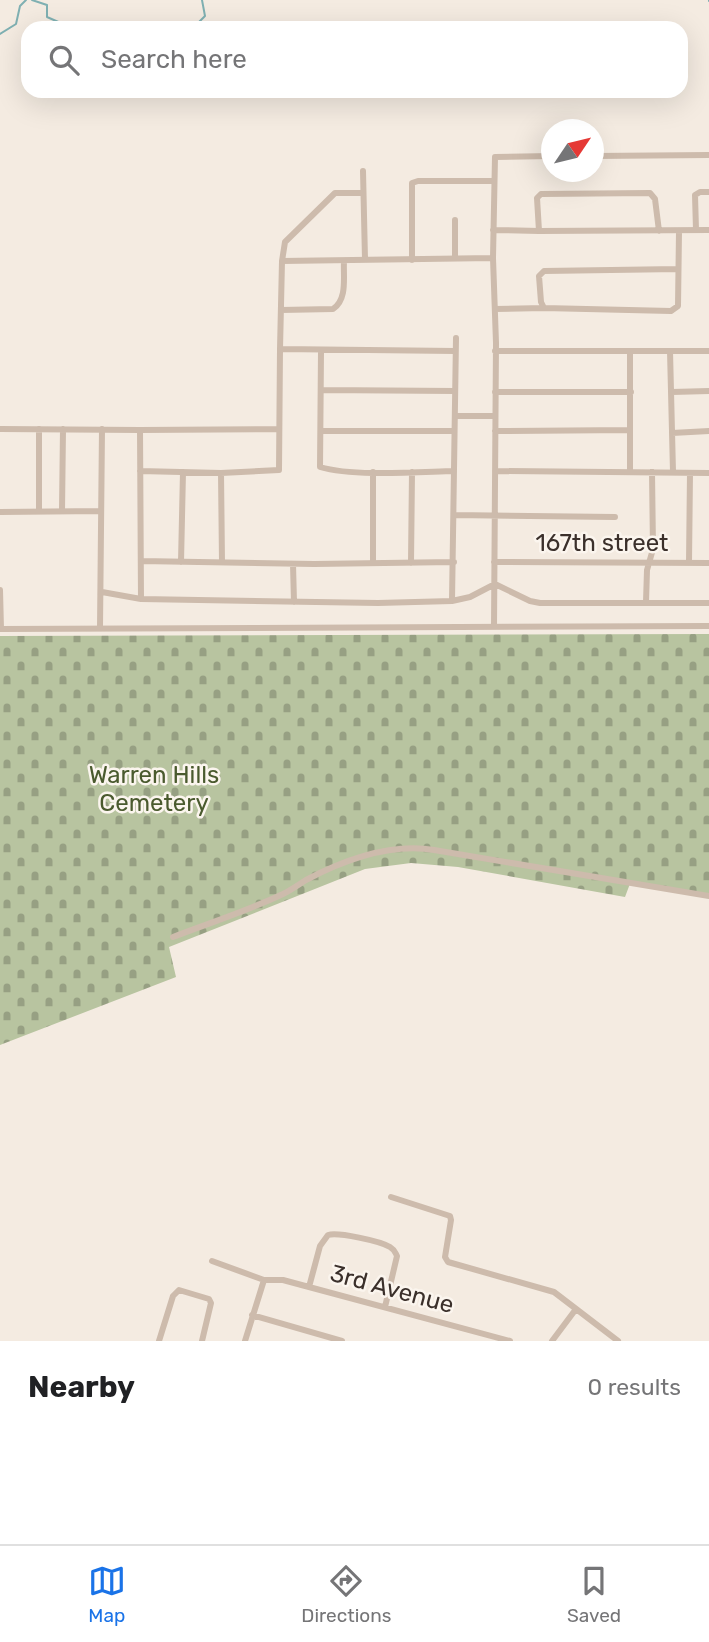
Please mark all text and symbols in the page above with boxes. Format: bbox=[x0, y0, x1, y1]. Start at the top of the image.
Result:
search box bbox=[21, 21, 688, 98]
icon: search bbox=[45, 41, 83, 79]
text: Search here bbox=[101, 44, 247, 75]
north arrow bbox=[541, 119, 604, 182]
street label: 167th street bbox=[536, 529, 668, 557]
park label: Warren Hills Cemetery bbox=[89, 761, 219, 817]
street label: 3rd Avenue bbox=[327, 1259, 457, 1319]
text: Nearby bbox=[28, 1369, 135, 1405]
text: 0 results bbox=[587, 1373, 681, 1401]
tab: Map bbox=[88, 1562, 126, 1627]
tab: Directions bbox=[301, 1562, 391, 1627]
tab: Saved bbox=[567, 1562, 621, 1627]

